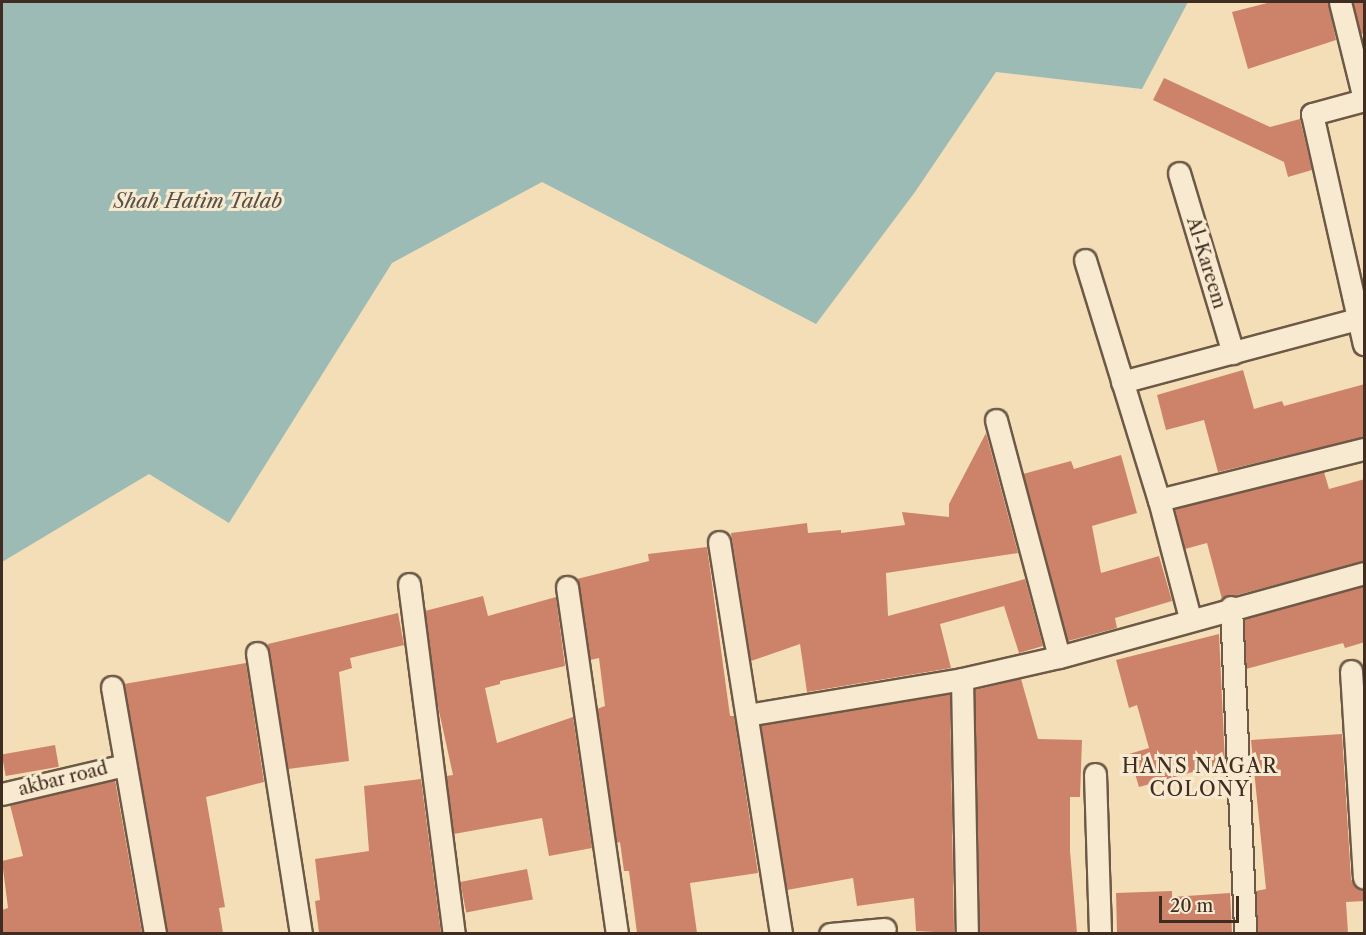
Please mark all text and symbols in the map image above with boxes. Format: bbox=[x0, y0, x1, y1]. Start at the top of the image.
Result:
water label: Shah Hatim Talab bbox=[114, 189, 282, 213]
street label: Al-Kareem bbox=[1182, 215, 1230, 311]
district label: HANS NAGAR COLONY bbox=[1122, 754, 1278, 801]
street label: akbar road bbox=[16, 757, 110, 801]
scale bar bbox=[1162, 884, 1242, 922]
text: 20 m bbox=[1170, 895, 1213, 917]

